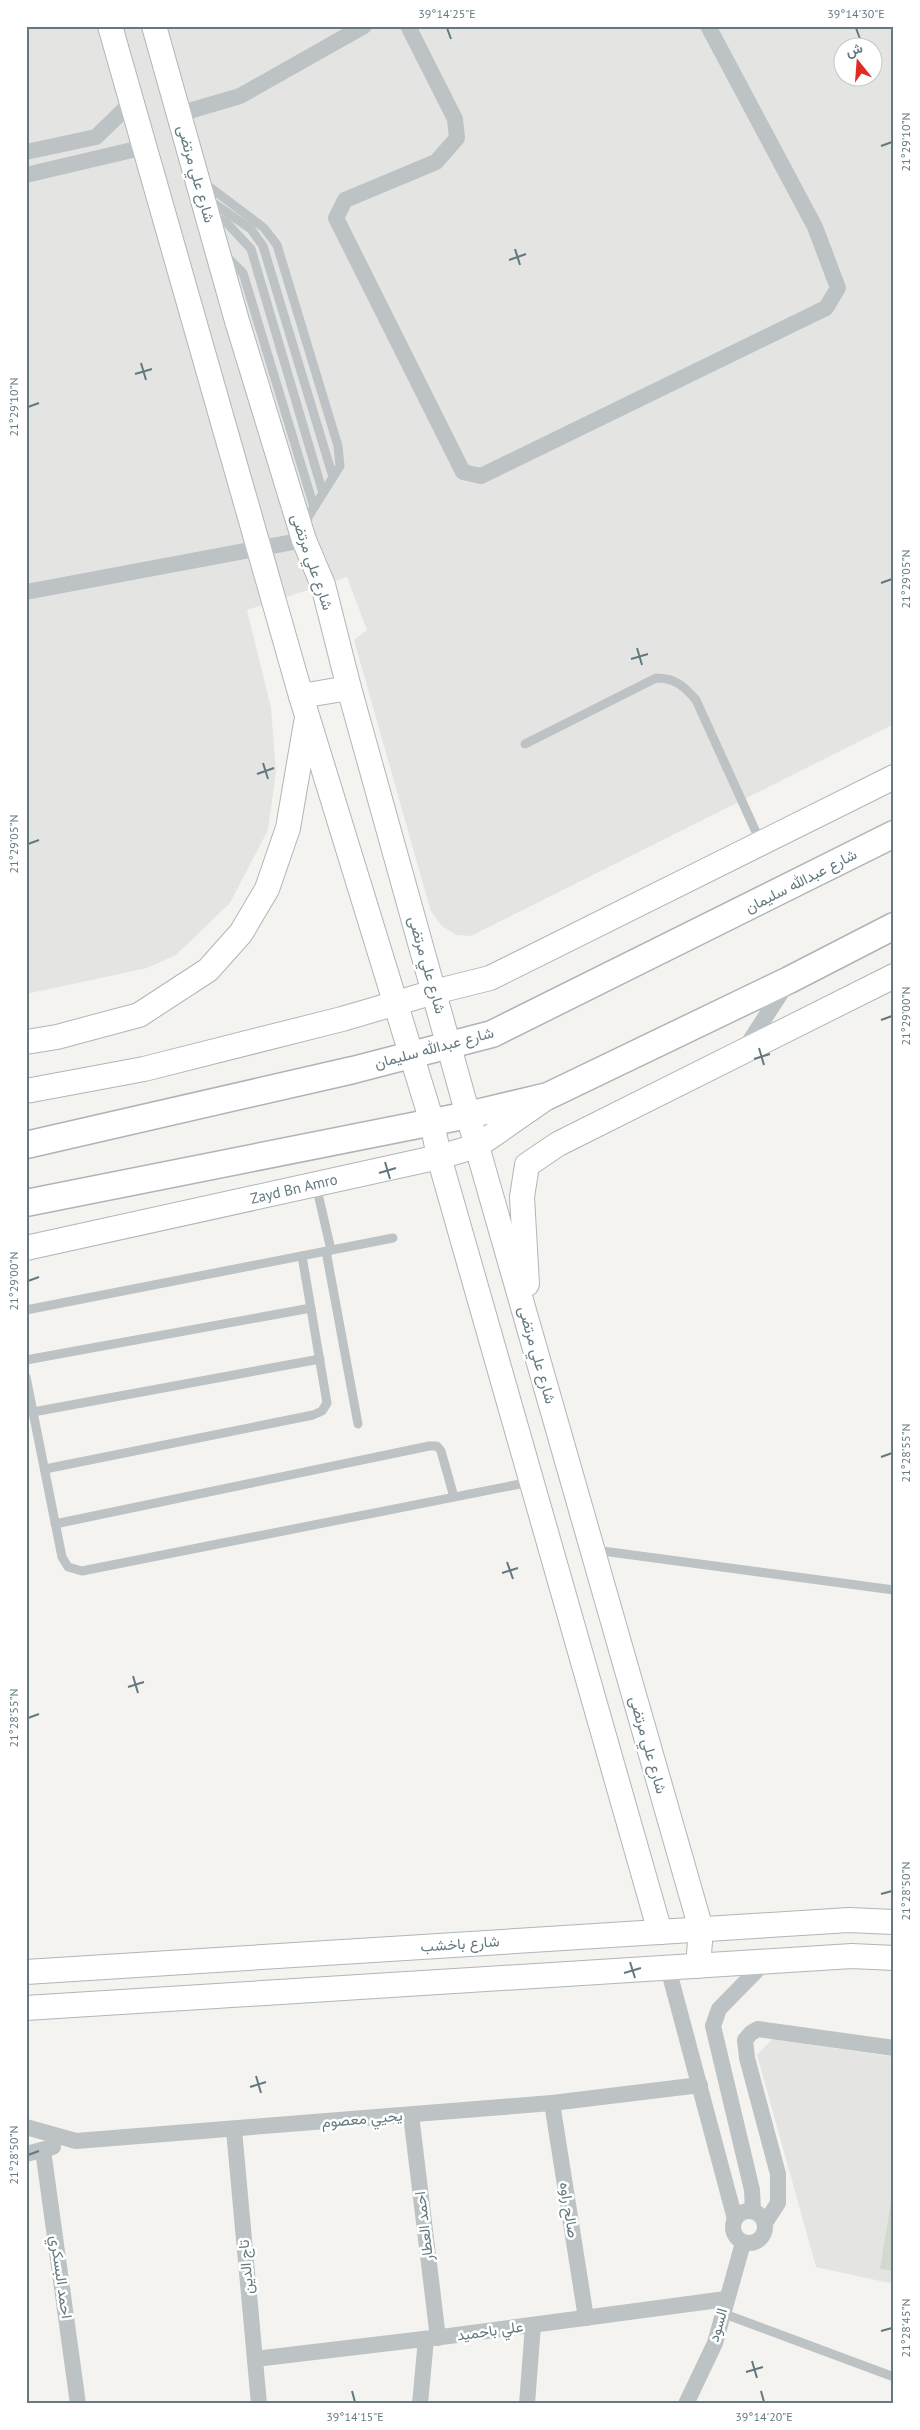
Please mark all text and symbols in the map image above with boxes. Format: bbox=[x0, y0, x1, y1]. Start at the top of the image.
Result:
text: 39°14'25"E bbox=[418, 6, 476, 21]
text: 39°14'30"E bbox=[827, 6, 885, 21]
north arrow bbox=[832, 38, 882, 88]
text: ش bbox=[844, 38, 865, 61]
text: 21°29'10"N bbox=[898, 112, 913, 172]
street label: شارع علي مرتضى bbox=[170, 123, 220, 226]
text: 21°29'10"N bbox=[6, 377, 21, 437]
street label: شارع علي مرتضى bbox=[283, 511, 338, 614]
text: 21°29'05"N bbox=[898, 549, 913, 609]
text: 21°29'05"N bbox=[6, 814, 21, 874]
street label: شارع عبدالله سليمان bbox=[742, 844, 861, 919]
street label: شارع علي مرتضى bbox=[401, 914, 451, 1017]
text: 21°29'00"N bbox=[898, 986, 913, 1046]
street label: شارع عبدالله سليمان bbox=[372, 1022, 496, 1075]
street label: Zayd Bn Amro bbox=[248, 1169, 339, 1208]
text: 21°29'00"N bbox=[6, 1251, 21, 1311]
street label: شارع علي مرتضى bbox=[511, 1304, 561, 1407]
text: 21°28'55"N bbox=[898, 1423, 913, 1483]
text: 21°28'55"N bbox=[6, 1688, 21, 1748]
street label: شارع علي مرتضى bbox=[622, 1694, 672, 1797]
text: 21°28'50"N bbox=[898, 1861, 913, 1921]
street label: شارع باخشب bbox=[420, 1931, 500, 1958]
street label: يحيي معصوم bbox=[321, 2105, 404, 2135]
text: 21°28'50"N bbox=[6, 2125, 21, 2185]
street label: صالح راوه bbox=[554, 2181, 583, 2240]
street label: احمد العطار bbox=[410, 2190, 437, 2263]
street label: احمد البسكري bbox=[42, 2234, 77, 2320]
street label: تاج الدين bbox=[234, 2239, 259, 2295]
text: 21°28'45"N bbox=[898, 2298, 913, 2358]
street label: السود bbox=[704, 2306, 731, 2344]
street label: علي باحميد bbox=[456, 2316, 525, 2349]
text: 39°14'15"E bbox=[326, 2409, 384, 2424]
text: 39°14'20"E bbox=[735, 2409, 793, 2424]

